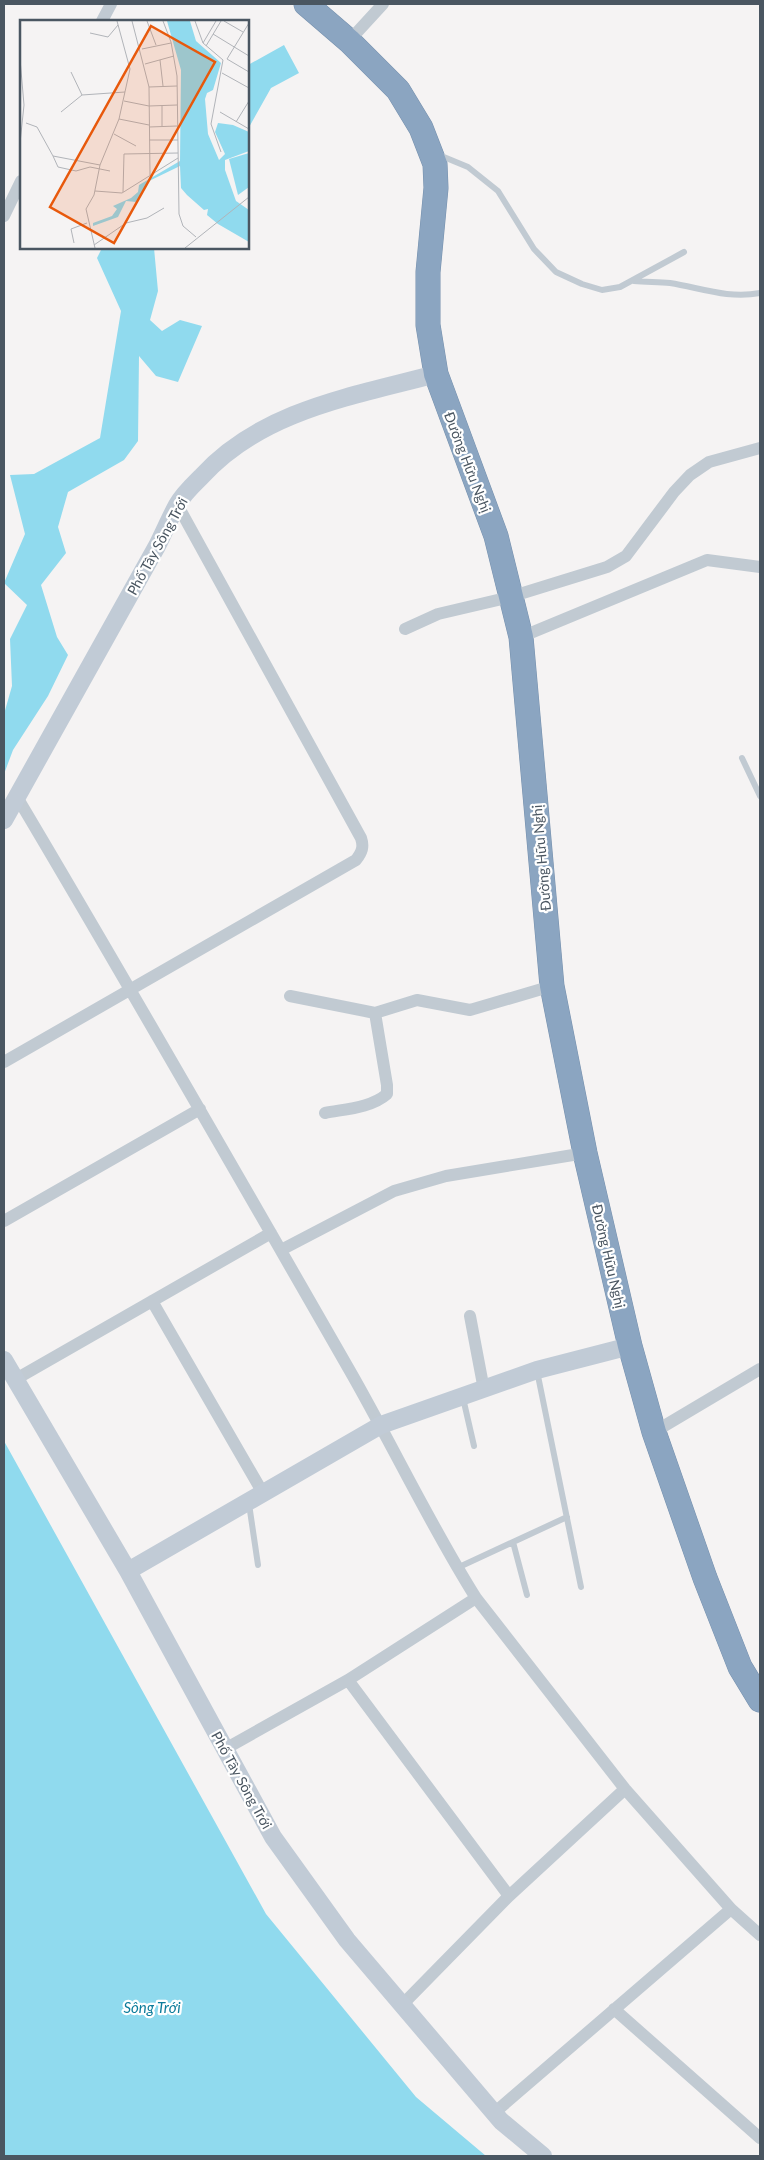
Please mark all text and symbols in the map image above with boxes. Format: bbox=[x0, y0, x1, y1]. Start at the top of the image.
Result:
inset map bbox=[20, 20, 249, 249]
street label: Đường Hữu Nghị bbox=[441, 409, 495, 515]
street label: Phố Tây Sông Trới bbox=[123, 494, 191, 598]
street label: Đường Hữu Nghị bbox=[528, 804, 554, 912]
street label: Đường Hữu Nghị bbox=[589, 1202, 629, 1310]
street label: Phố Tây Sông Trới bbox=[208, 1728, 276, 1832]
water label: Sông Trới bbox=[123, 1998, 181, 2016]

